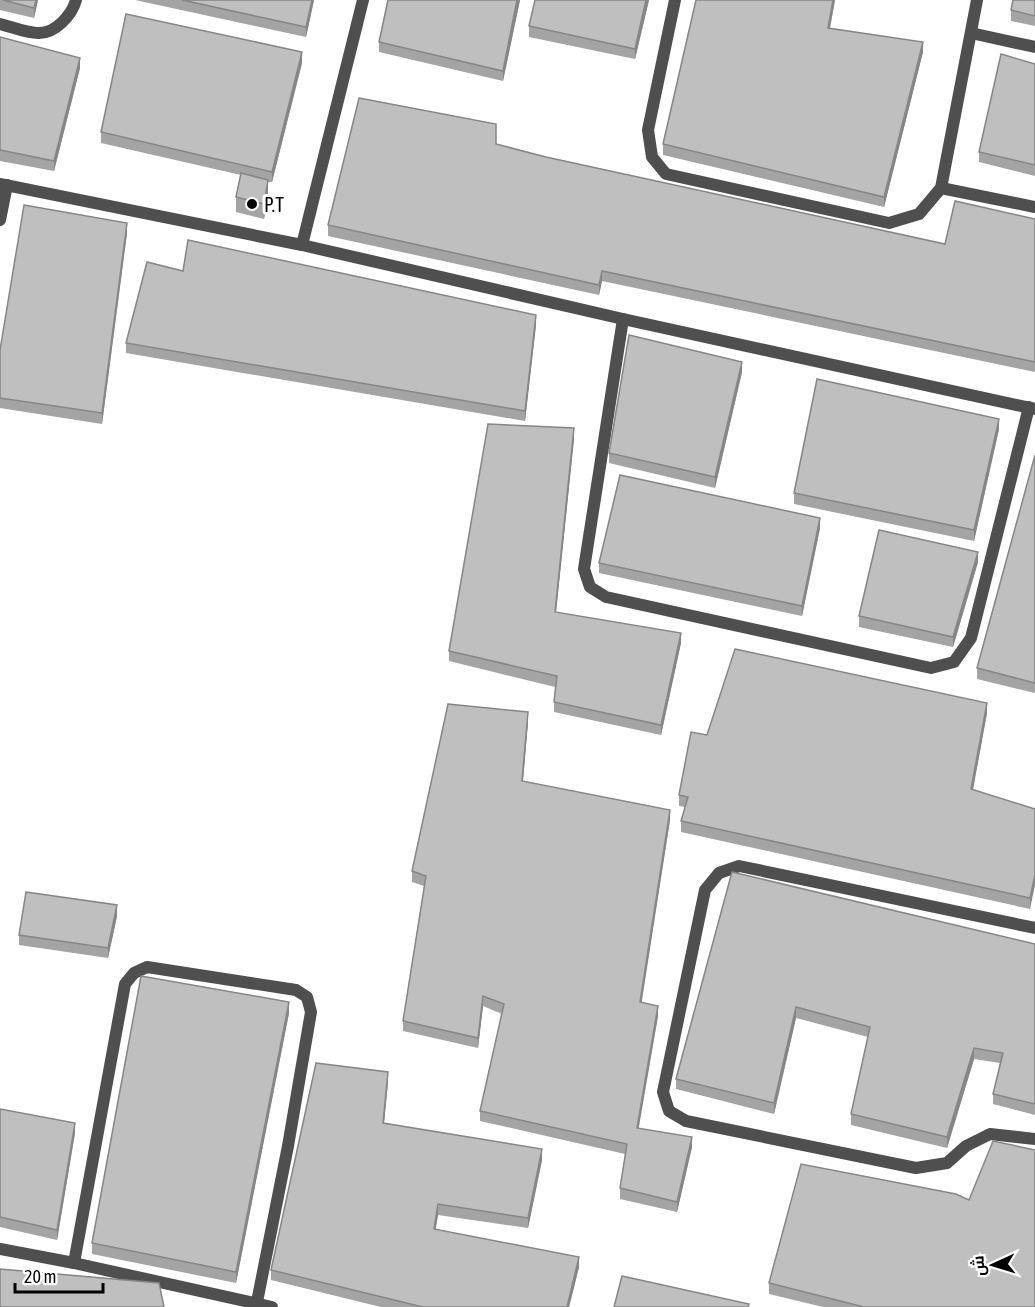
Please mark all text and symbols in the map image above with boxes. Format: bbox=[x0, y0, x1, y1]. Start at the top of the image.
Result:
place label: P.T bbox=[264, 193, 284, 216]
marker: P.T bbox=[245, 197, 259, 211]
north arrow bbox=[963, 1235, 1023, 1295]
text: ش bbox=[968, 1255, 989, 1277]
scale bar bbox=[15, 1256, 104, 1294]
text: 20 m bbox=[24, 1266, 56, 1287]

